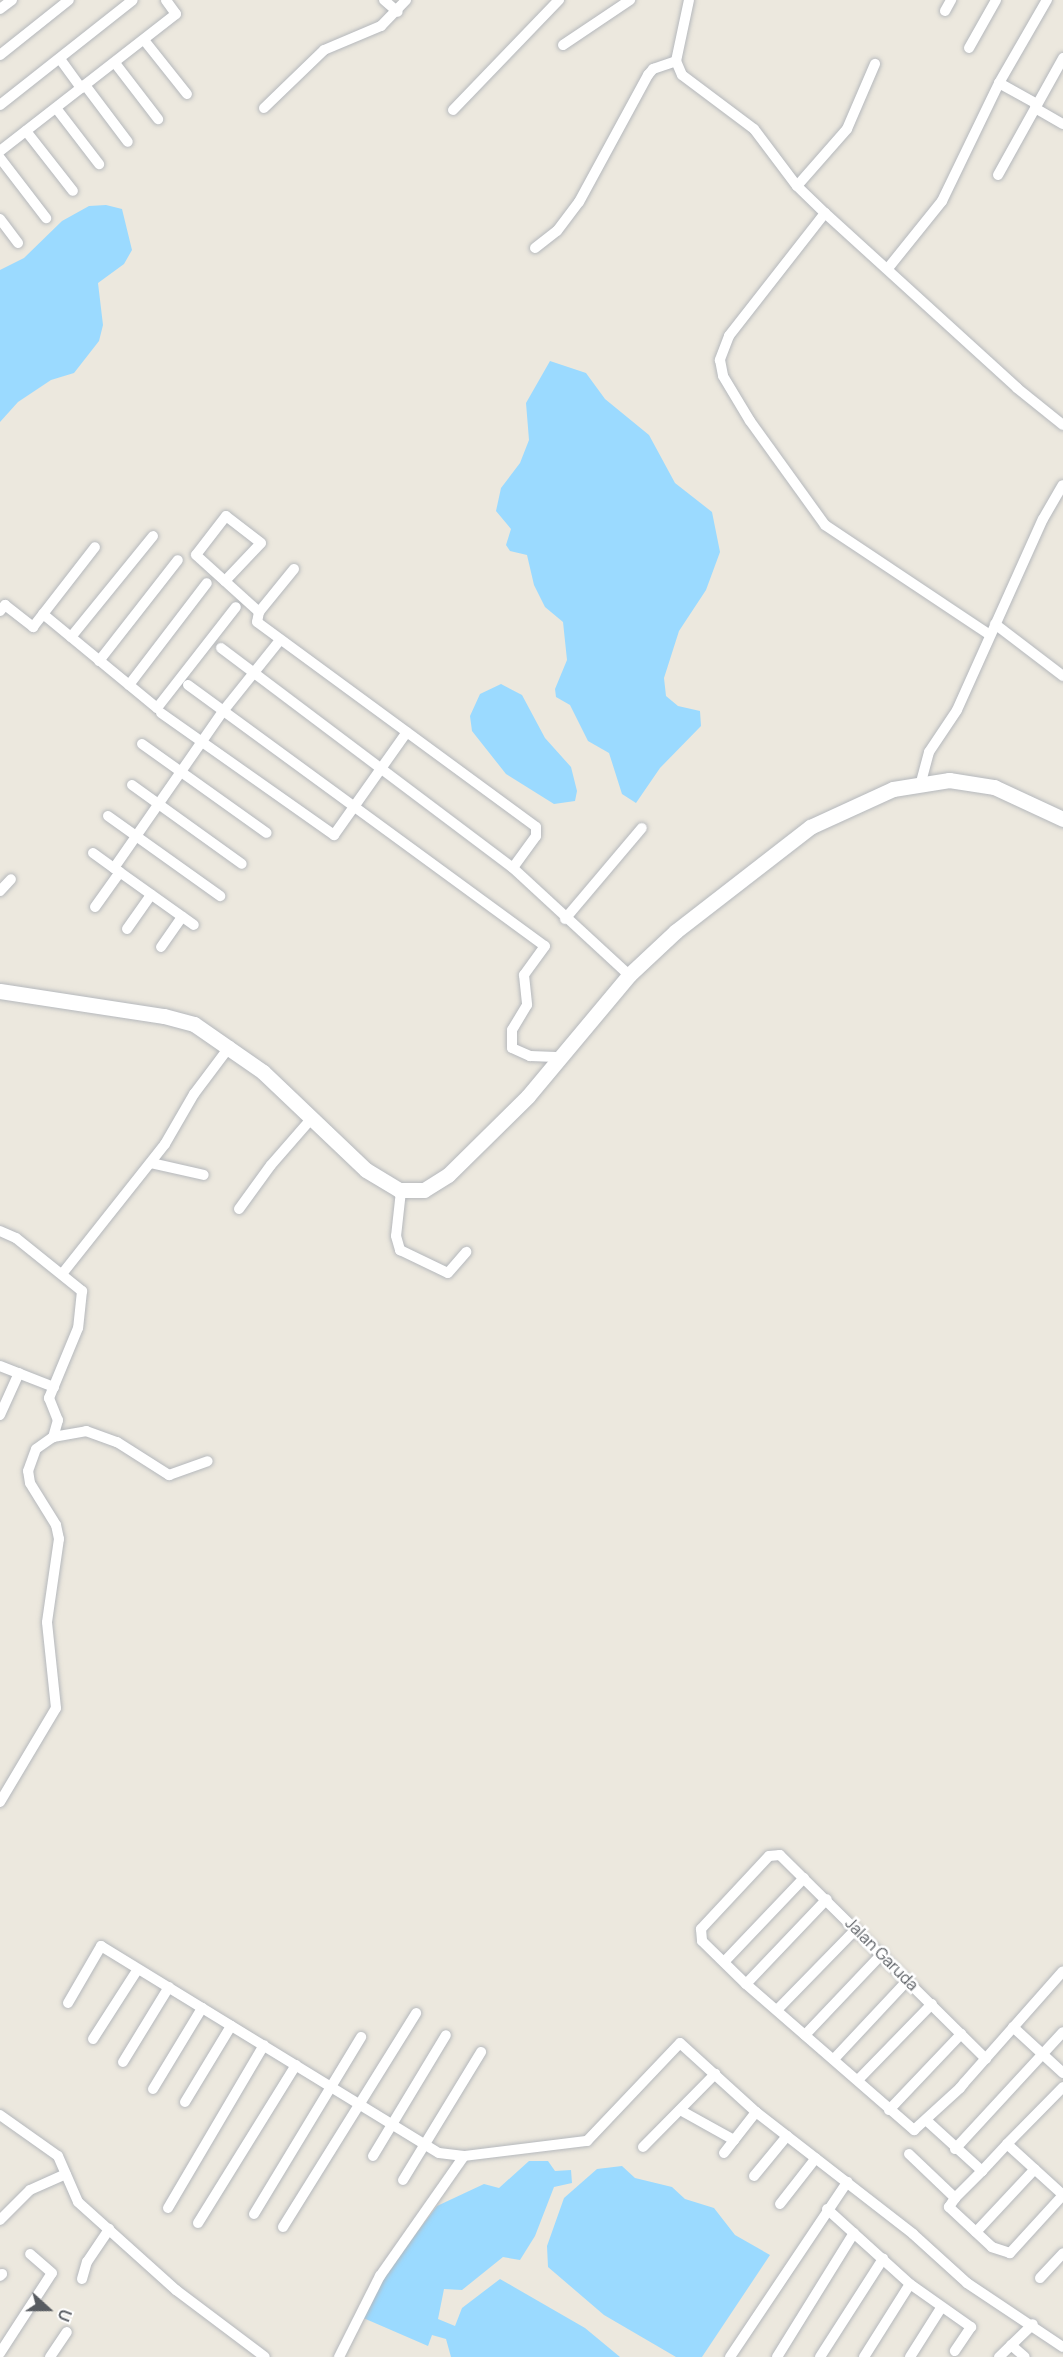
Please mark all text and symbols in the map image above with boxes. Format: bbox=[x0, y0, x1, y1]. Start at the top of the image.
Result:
street label: Jalan Garuda bbox=[841, 1913, 923, 1995]
north arrow bbox=[18, 2279, 78, 2339]
text: U bbox=[52, 2306, 77, 2325]

